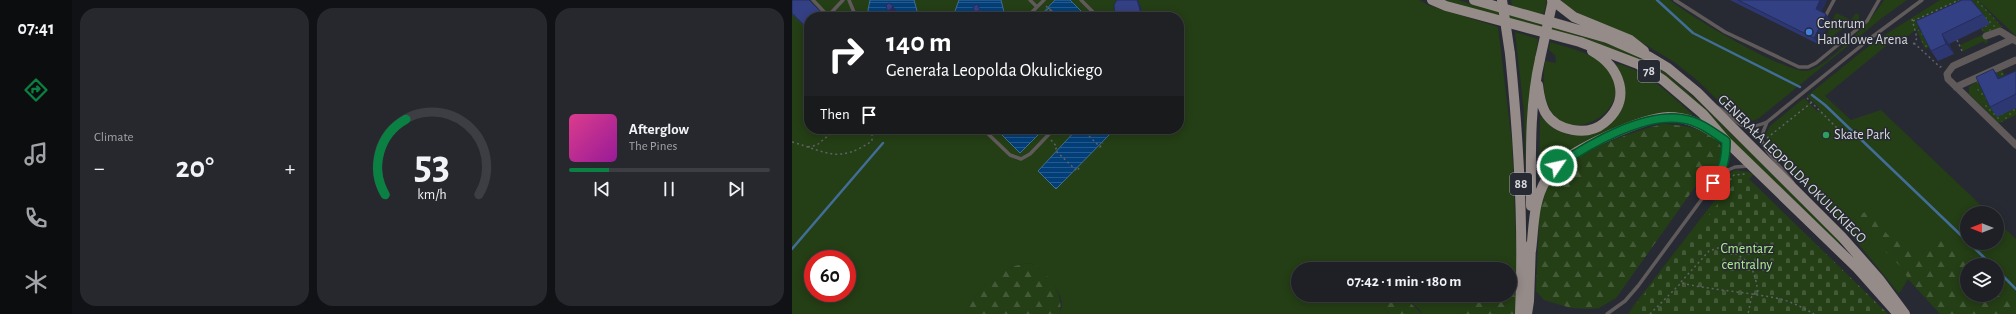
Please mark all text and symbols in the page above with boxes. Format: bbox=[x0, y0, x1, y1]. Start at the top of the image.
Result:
place label: Centrum Handlowe Arena bbox=[1817, 17, 1908, 47]
text: 07:41 bbox=[18, 20, 54, 38]
marker: Centrum Handlowe Arena bbox=[1804, 27, 1814, 37]
icon: right bbox=[820, 28, 872, 80]
text: 140 m bbox=[886, 29, 952, 57]
road number: 78 bbox=[1638, 60, 1660, 82]
text: Generała Leopolda Okulickiego bbox=[886, 62, 1103, 80]
icon: directions bbox=[22, 76, 50, 104]
street label: GENERAŁA LEOPOLDA OKULICKIEGO bbox=[1715, 92, 1869, 246]
icon: arrive bbox=[858, 104, 880, 126]
text: Then bbox=[820, 107, 850, 122]
text: Afterglow bbox=[629, 122, 689, 137]
place label: Skate Park bbox=[1834, 128, 1891, 142]
marker: Skate Park bbox=[1821, 130, 1831, 140]
text: Climate bbox=[94, 131, 133, 144]
icon: music bbox=[22, 140, 50, 168]
text: The Pines bbox=[629, 140, 677, 153]
text: 53 bbox=[414, 145, 450, 186]
position arrow bbox=[1536, 145, 1578, 187]
text: 20° bbox=[175, 153, 214, 183]
text: − bbox=[94, 157, 105, 179]
text: + bbox=[285, 157, 295, 179]
pin bbox=[1696, 166, 1730, 200]
icon: arrive bbox=[1702, 172, 1724, 194]
road number: 88 bbox=[1510, 173, 1532, 195]
icon: previous bbox=[591, 178, 613, 200]
icon: pause bbox=[658, 178, 680, 200]
icon: next bbox=[725, 178, 747, 200]
text: km/h bbox=[417, 188, 447, 202]
icon: phone bbox=[22, 204, 50, 232]
north arrow bbox=[1960, 206, 2004, 250]
map controls bbox=[1960, 206, 2004, 302]
park label: Cmentarz centralny bbox=[1721, 242, 1774, 272]
speed limit sign: 60 bbox=[804, 250, 856, 302]
button: layers bbox=[1960, 258, 2004, 302]
icon: climate bbox=[22, 268, 50, 296]
text: 07:42 · 1 min · 180 m bbox=[1347, 274, 1461, 289]

